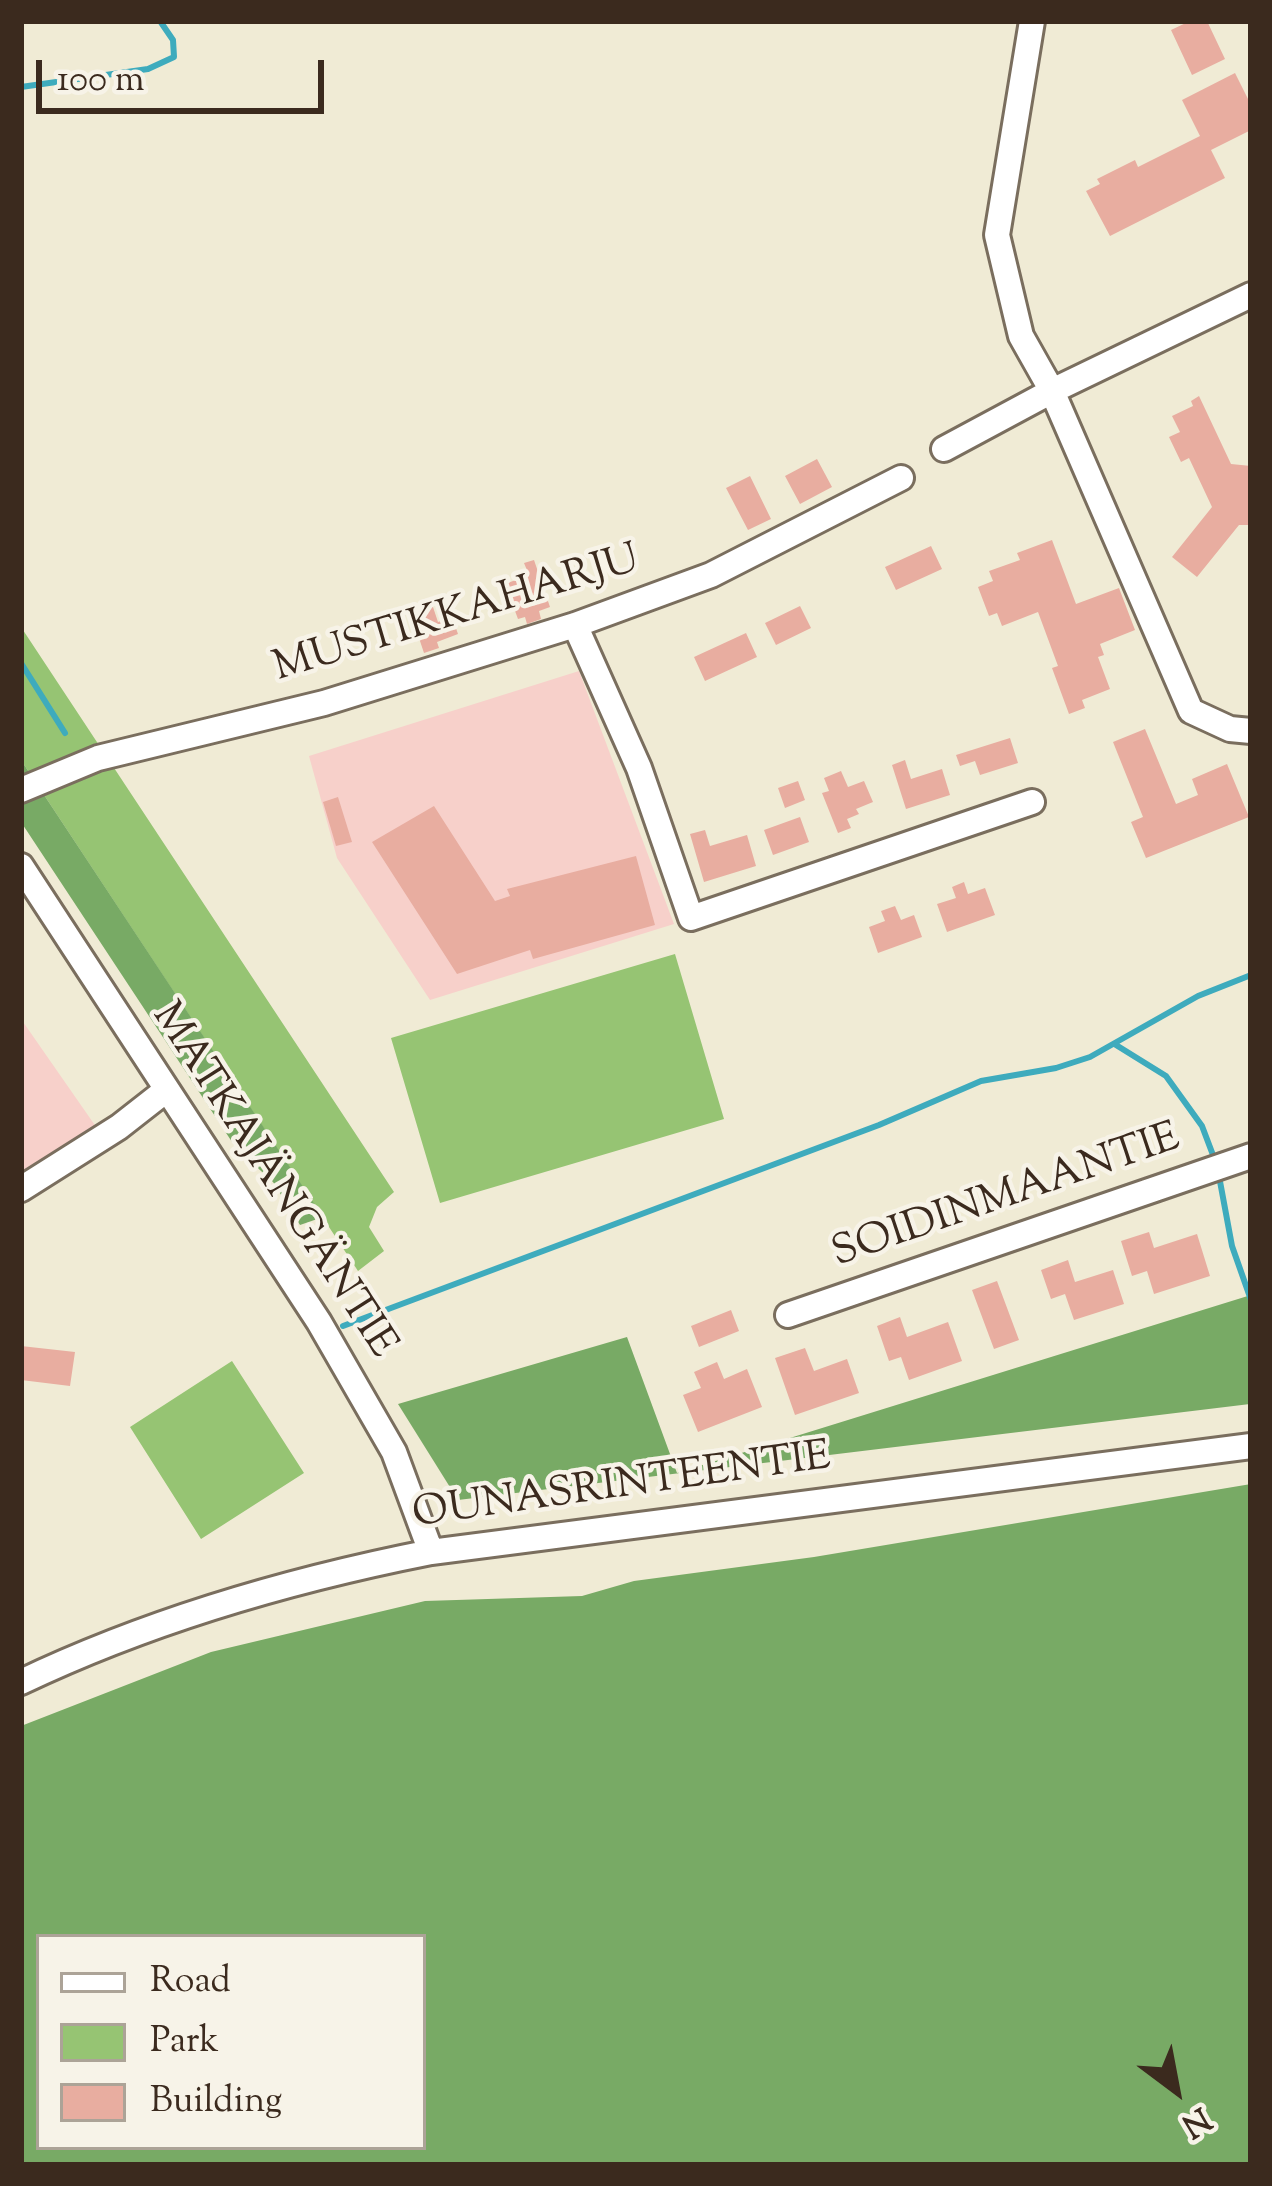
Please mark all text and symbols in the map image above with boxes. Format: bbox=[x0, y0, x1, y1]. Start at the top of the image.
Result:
scale bar bbox=[42, 36, 330, 110]
text: 100 m bbox=[57, 55, 144, 107]
street label: MUSTIKKAHARJU bbox=[268, 537, 646, 697]
street label: MATKAJÄNGÄNTIE bbox=[137, 995, 405, 1369]
street label: SOIDINMAANTIE bbox=[827, 1116, 1187, 1282]
street label: OUNASRINTEENTIE bbox=[410, 1435, 834, 1543]
legend bbox=[36, 1934, 426, 2150]
text: Road bbox=[150, 1956, 231, 2008]
text: Park bbox=[150, 2016, 219, 2068]
north arrow bbox=[1116, 2030, 1236, 2150]
text: Building bbox=[150, 2076, 282, 2128]
text: N bbox=[1171, 2093, 1219, 2148]

